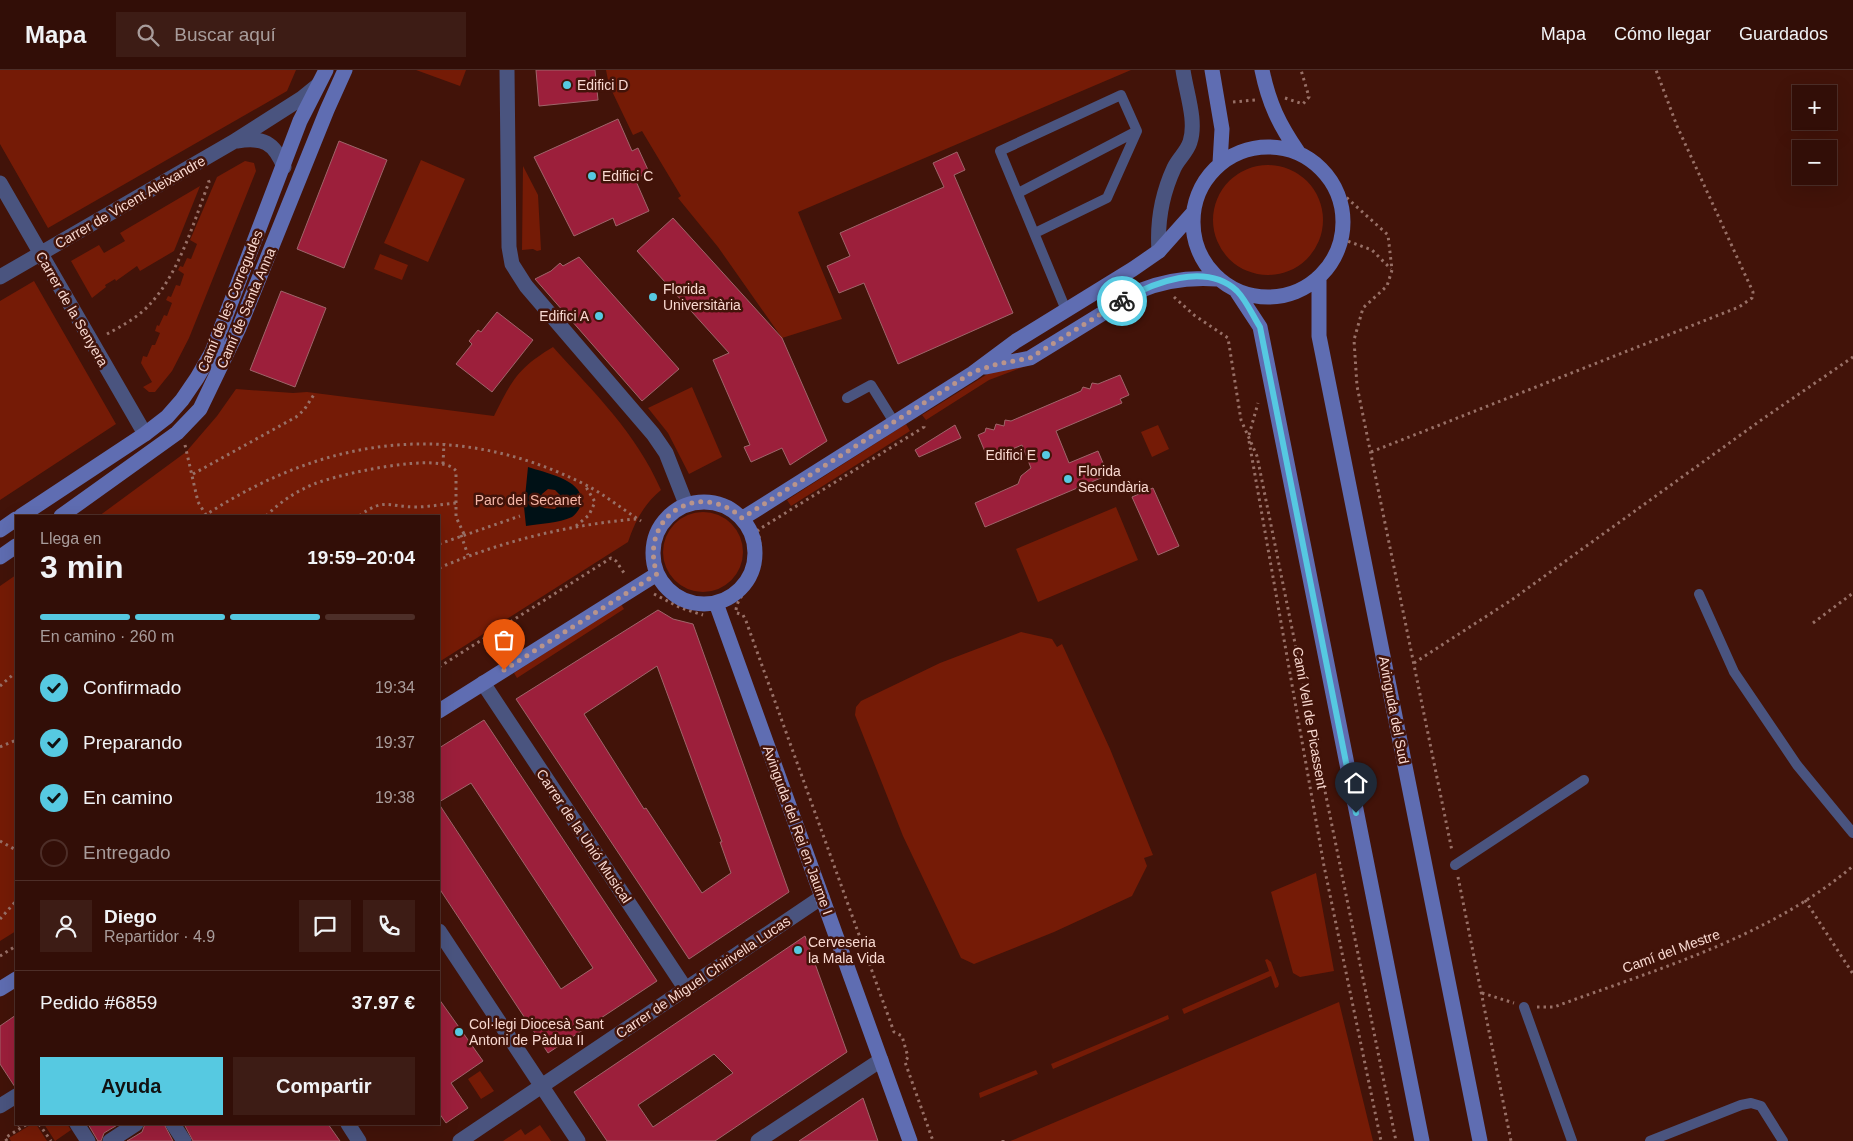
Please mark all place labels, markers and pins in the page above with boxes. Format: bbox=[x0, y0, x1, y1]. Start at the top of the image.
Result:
place label: Edifici D bbox=[577, 77, 628, 93]
marker: Edifici D bbox=[561, 79, 573, 91]
place label: Edifici C bbox=[602, 168, 653, 184]
marker: Edifici C bbox=[586, 170, 598, 182]
place label: Florida Universitària bbox=[663, 281, 741, 313]
marker: Florida Universitària bbox=[647, 291, 659, 303]
place label: Edifici A bbox=[539, 308, 590, 324]
marker: Edifici A bbox=[593, 310, 605, 322]
place label: Edifici E bbox=[985, 447, 1036, 463]
marker: Edifici E bbox=[1040, 449, 1052, 461]
place label: Florida Secundària bbox=[1078, 463, 1149, 495]
marker: Florida Secundària bbox=[1062, 473, 1074, 485]
pin bbox=[483, 619, 525, 670]
pin bbox=[1335, 762, 1377, 813]
place label: Cerveseria la Mala Vida bbox=[808, 934, 885, 966]
marker: Cerveseria la Mala Vida bbox=[792, 944, 804, 956]
place label: Col·legi Diocesà Sant Antoni de Pàdua II bbox=[469, 1016, 604, 1048]
marker: Col·legi Diocesà Sant Antoni de Pàdua II bbox=[453, 1026, 465, 1038]

